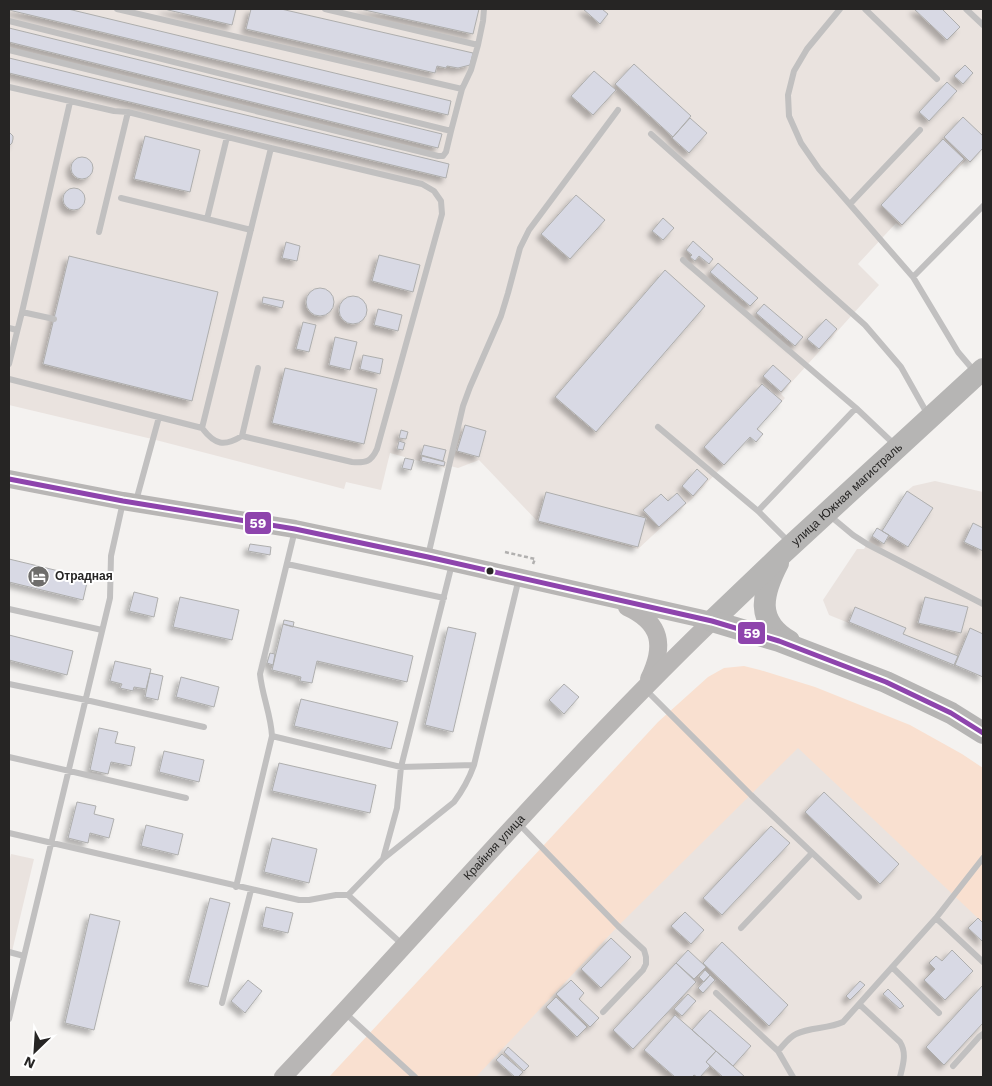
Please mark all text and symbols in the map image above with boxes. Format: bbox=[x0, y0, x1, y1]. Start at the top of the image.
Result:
street label: улица Южная магистраль bbox=[789, 440, 905, 549]
line badge: 59 bbox=[244, 511, 272, 535]
text: 59 bbox=[250, 515, 266, 531]
hotel icon: Отрадная bbox=[27, 564, 51, 588]
unlabelled marker bbox=[485, 566, 495, 576]
place label: Отрадная bbox=[55, 569, 113, 583]
line badge: 59 bbox=[737, 621, 766, 645]
text: 59 bbox=[744, 625, 760, 641]
street label: Крайняя улица bbox=[461, 811, 528, 883]
north arrow bbox=[10, 1026, 60, 1076]
text: N bbox=[21, 1053, 38, 1072]

